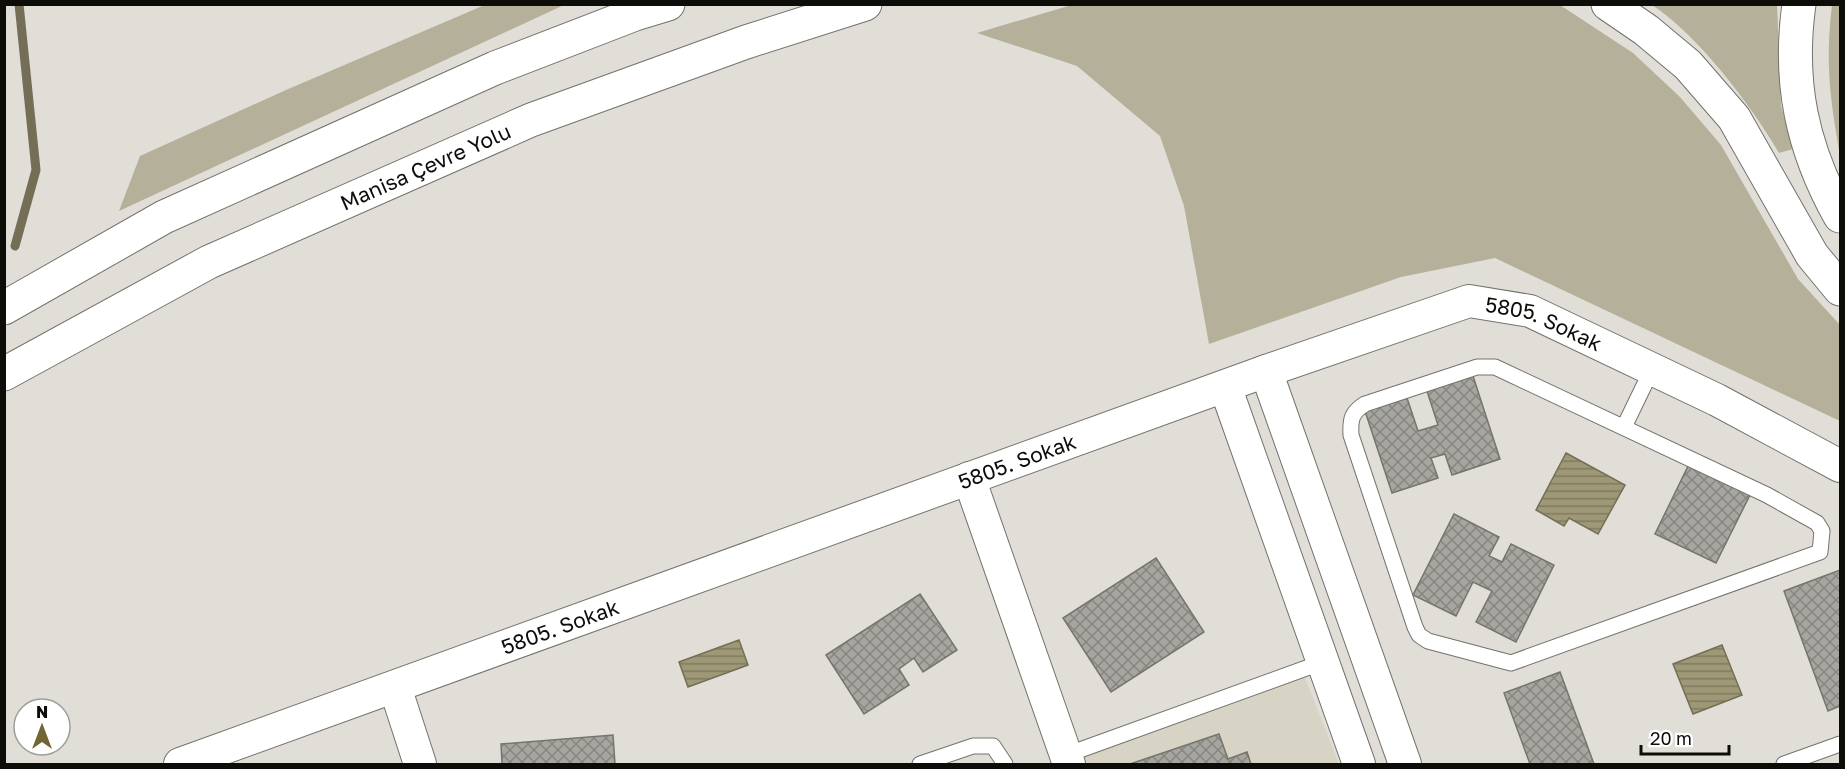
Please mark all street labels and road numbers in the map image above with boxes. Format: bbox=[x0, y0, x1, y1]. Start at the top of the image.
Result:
street label: Manisa Çevre Yolu bbox=[336, 118, 515, 216]
street label: 5805. Sokak bbox=[1483, 291, 1606, 356]
street label: 5805. Sokak bbox=[955, 428, 1079, 494]
street label: 5805. Sokak bbox=[498, 593, 622, 660]

